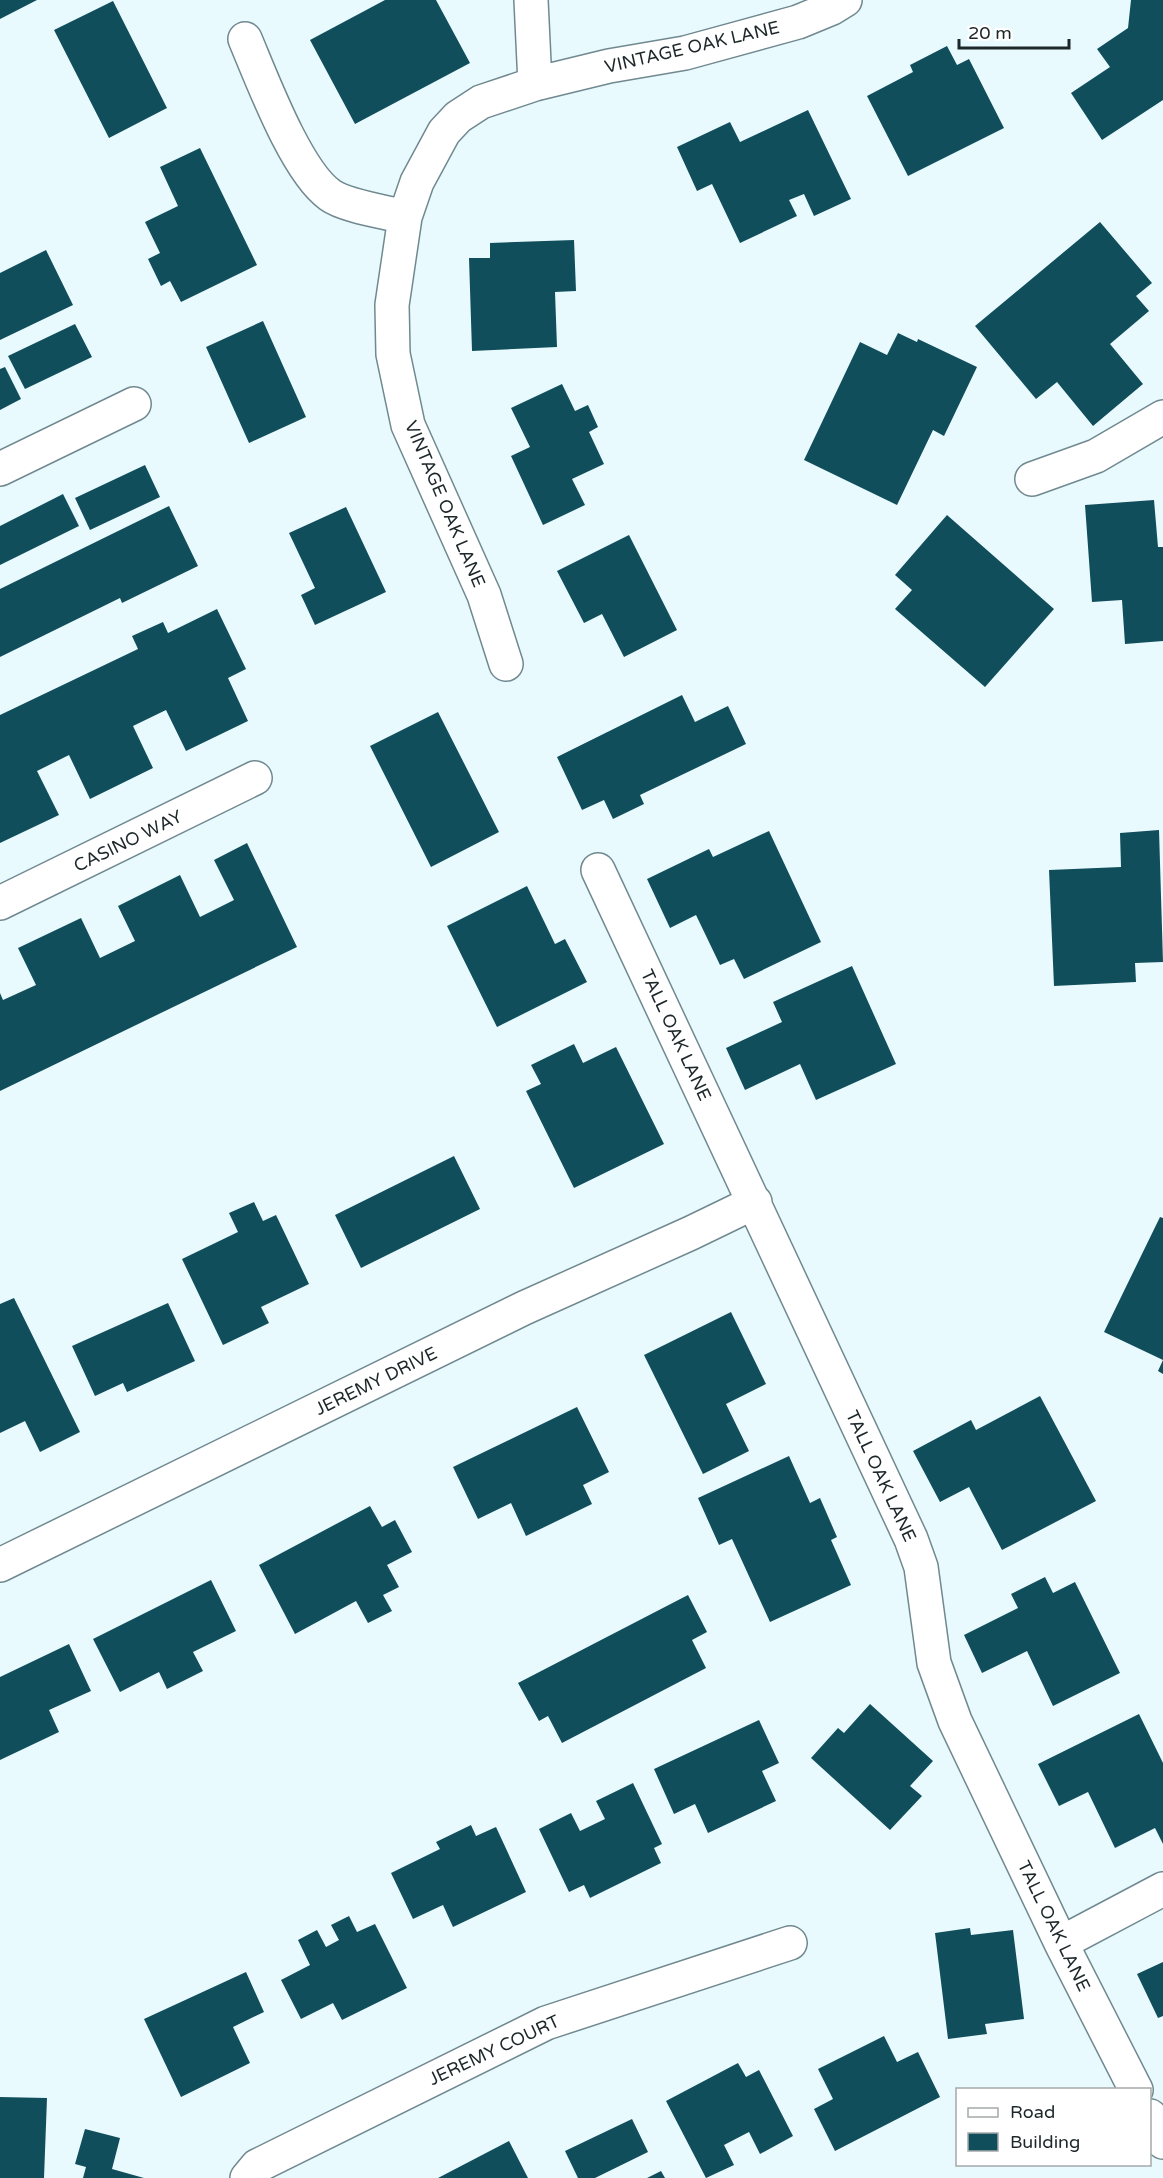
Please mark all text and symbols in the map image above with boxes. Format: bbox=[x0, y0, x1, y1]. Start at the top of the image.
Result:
scale bar bbox=[959, 12, 1068, 50]
street label: VINTAGE OAK LANE bbox=[602, 16, 782, 78]
text: 20 m bbox=[968, 22, 1012, 44]
street label: VINTAGE OAK LANE bbox=[400, 417, 490, 591]
street label: CASINO WAY bbox=[70, 805, 186, 877]
street label: TALL OAK LANE bbox=[636, 966, 716, 1104]
street label: JEREMY DRIVE bbox=[311, 1342, 441, 1420]
street label: TALL OAK LANE bbox=[841, 1407, 921, 1545]
street label: TALL OAK LANE bbox=[1013, 1857, 1095, 1995]
street label: JEREMY COURT bbox=[425, 2010, 563, 2090]
legend bbox=[956, 2088, 1151, 2166]
text: Road bbox=[1010, 2101, 1055, 2123]
text: Building bbox=[1010, 2131, 1080, 2153]

